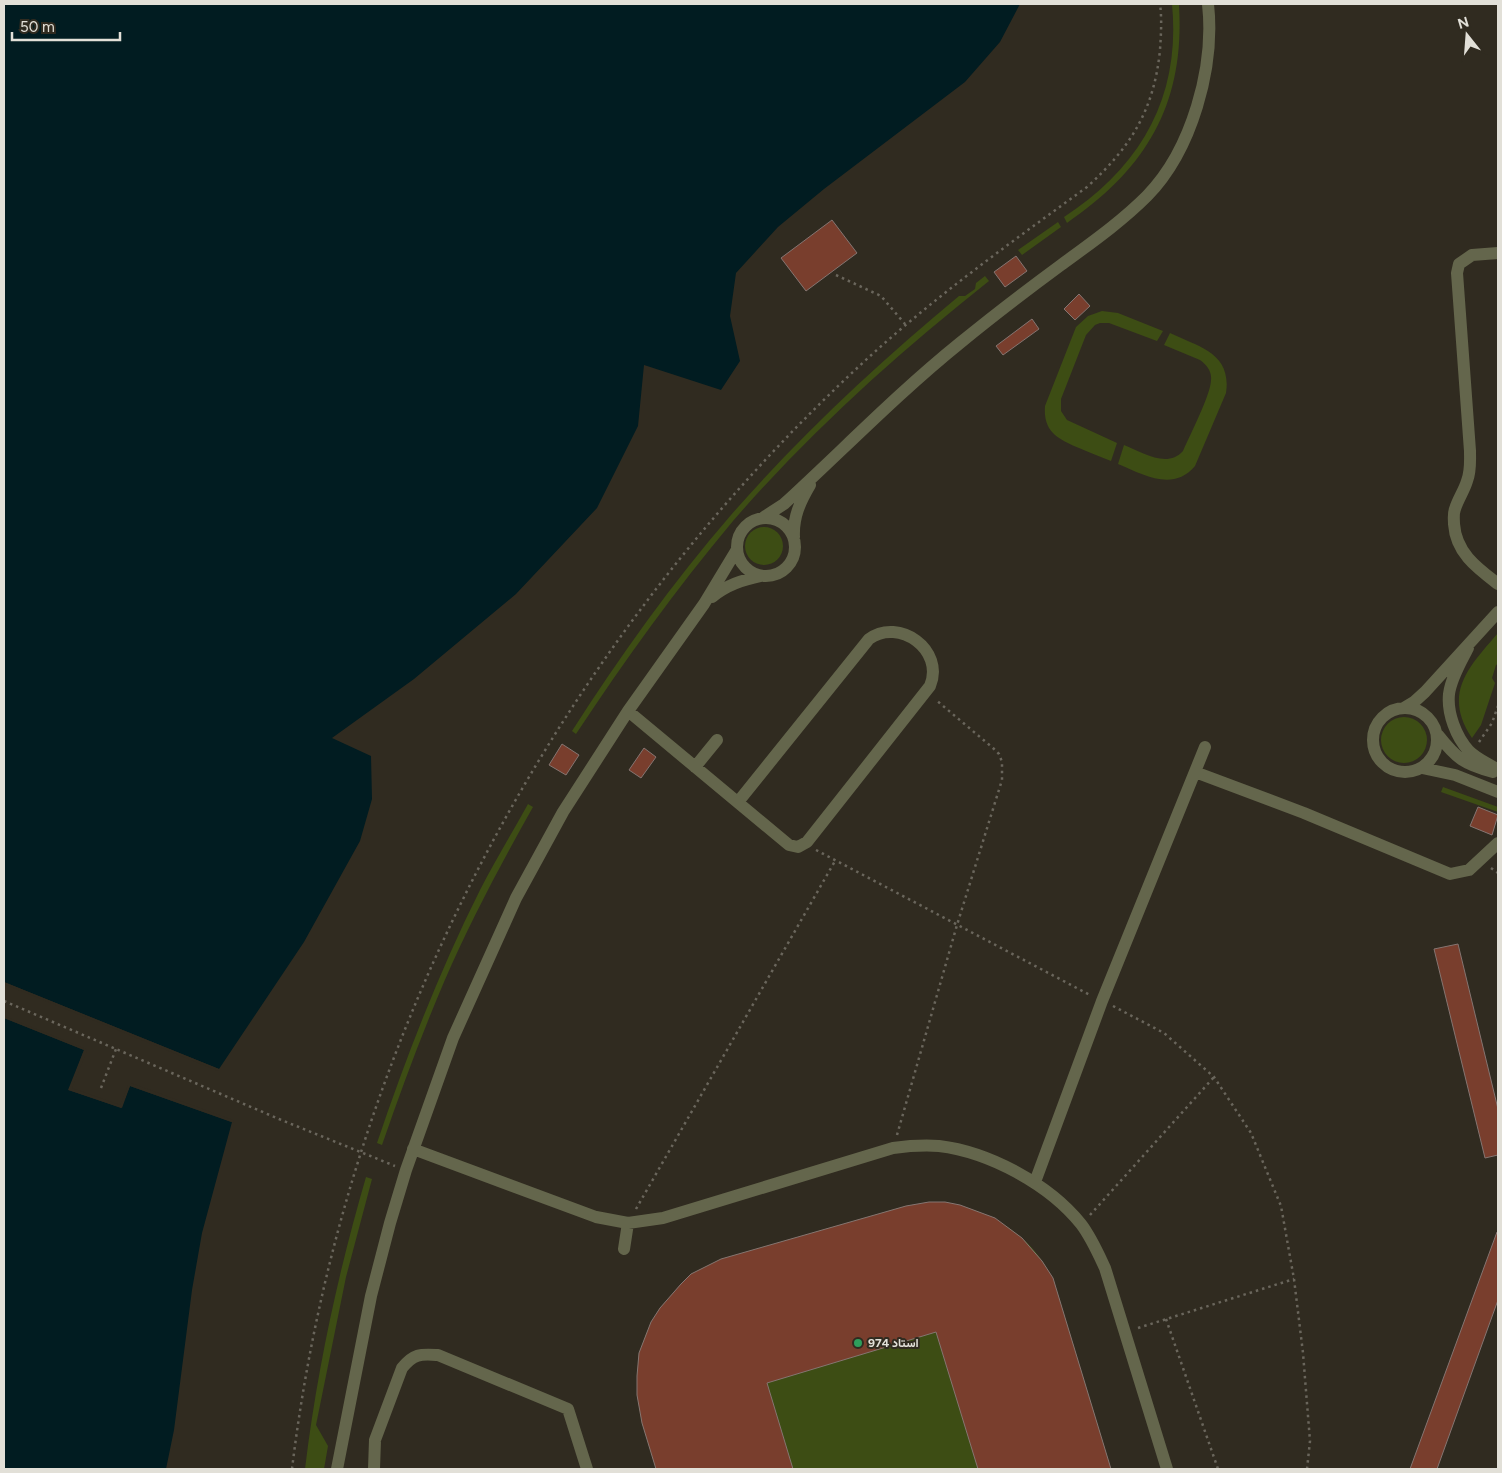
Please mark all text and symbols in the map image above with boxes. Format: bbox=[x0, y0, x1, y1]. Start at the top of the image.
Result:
scale bar bbox=[12, 10, 120, 42]
north arrow bbox=[1442, 10, 1492, 60]
text: N bbox=[1456, 13, 1471, 33]
text: 50 m bbox=[20, 18, 55, 36]
place label: استاد 974 bbox=[868, 1336, 919, 1350]
marker: استاد 974 bbox=[852, 1337, 864, 1349]

